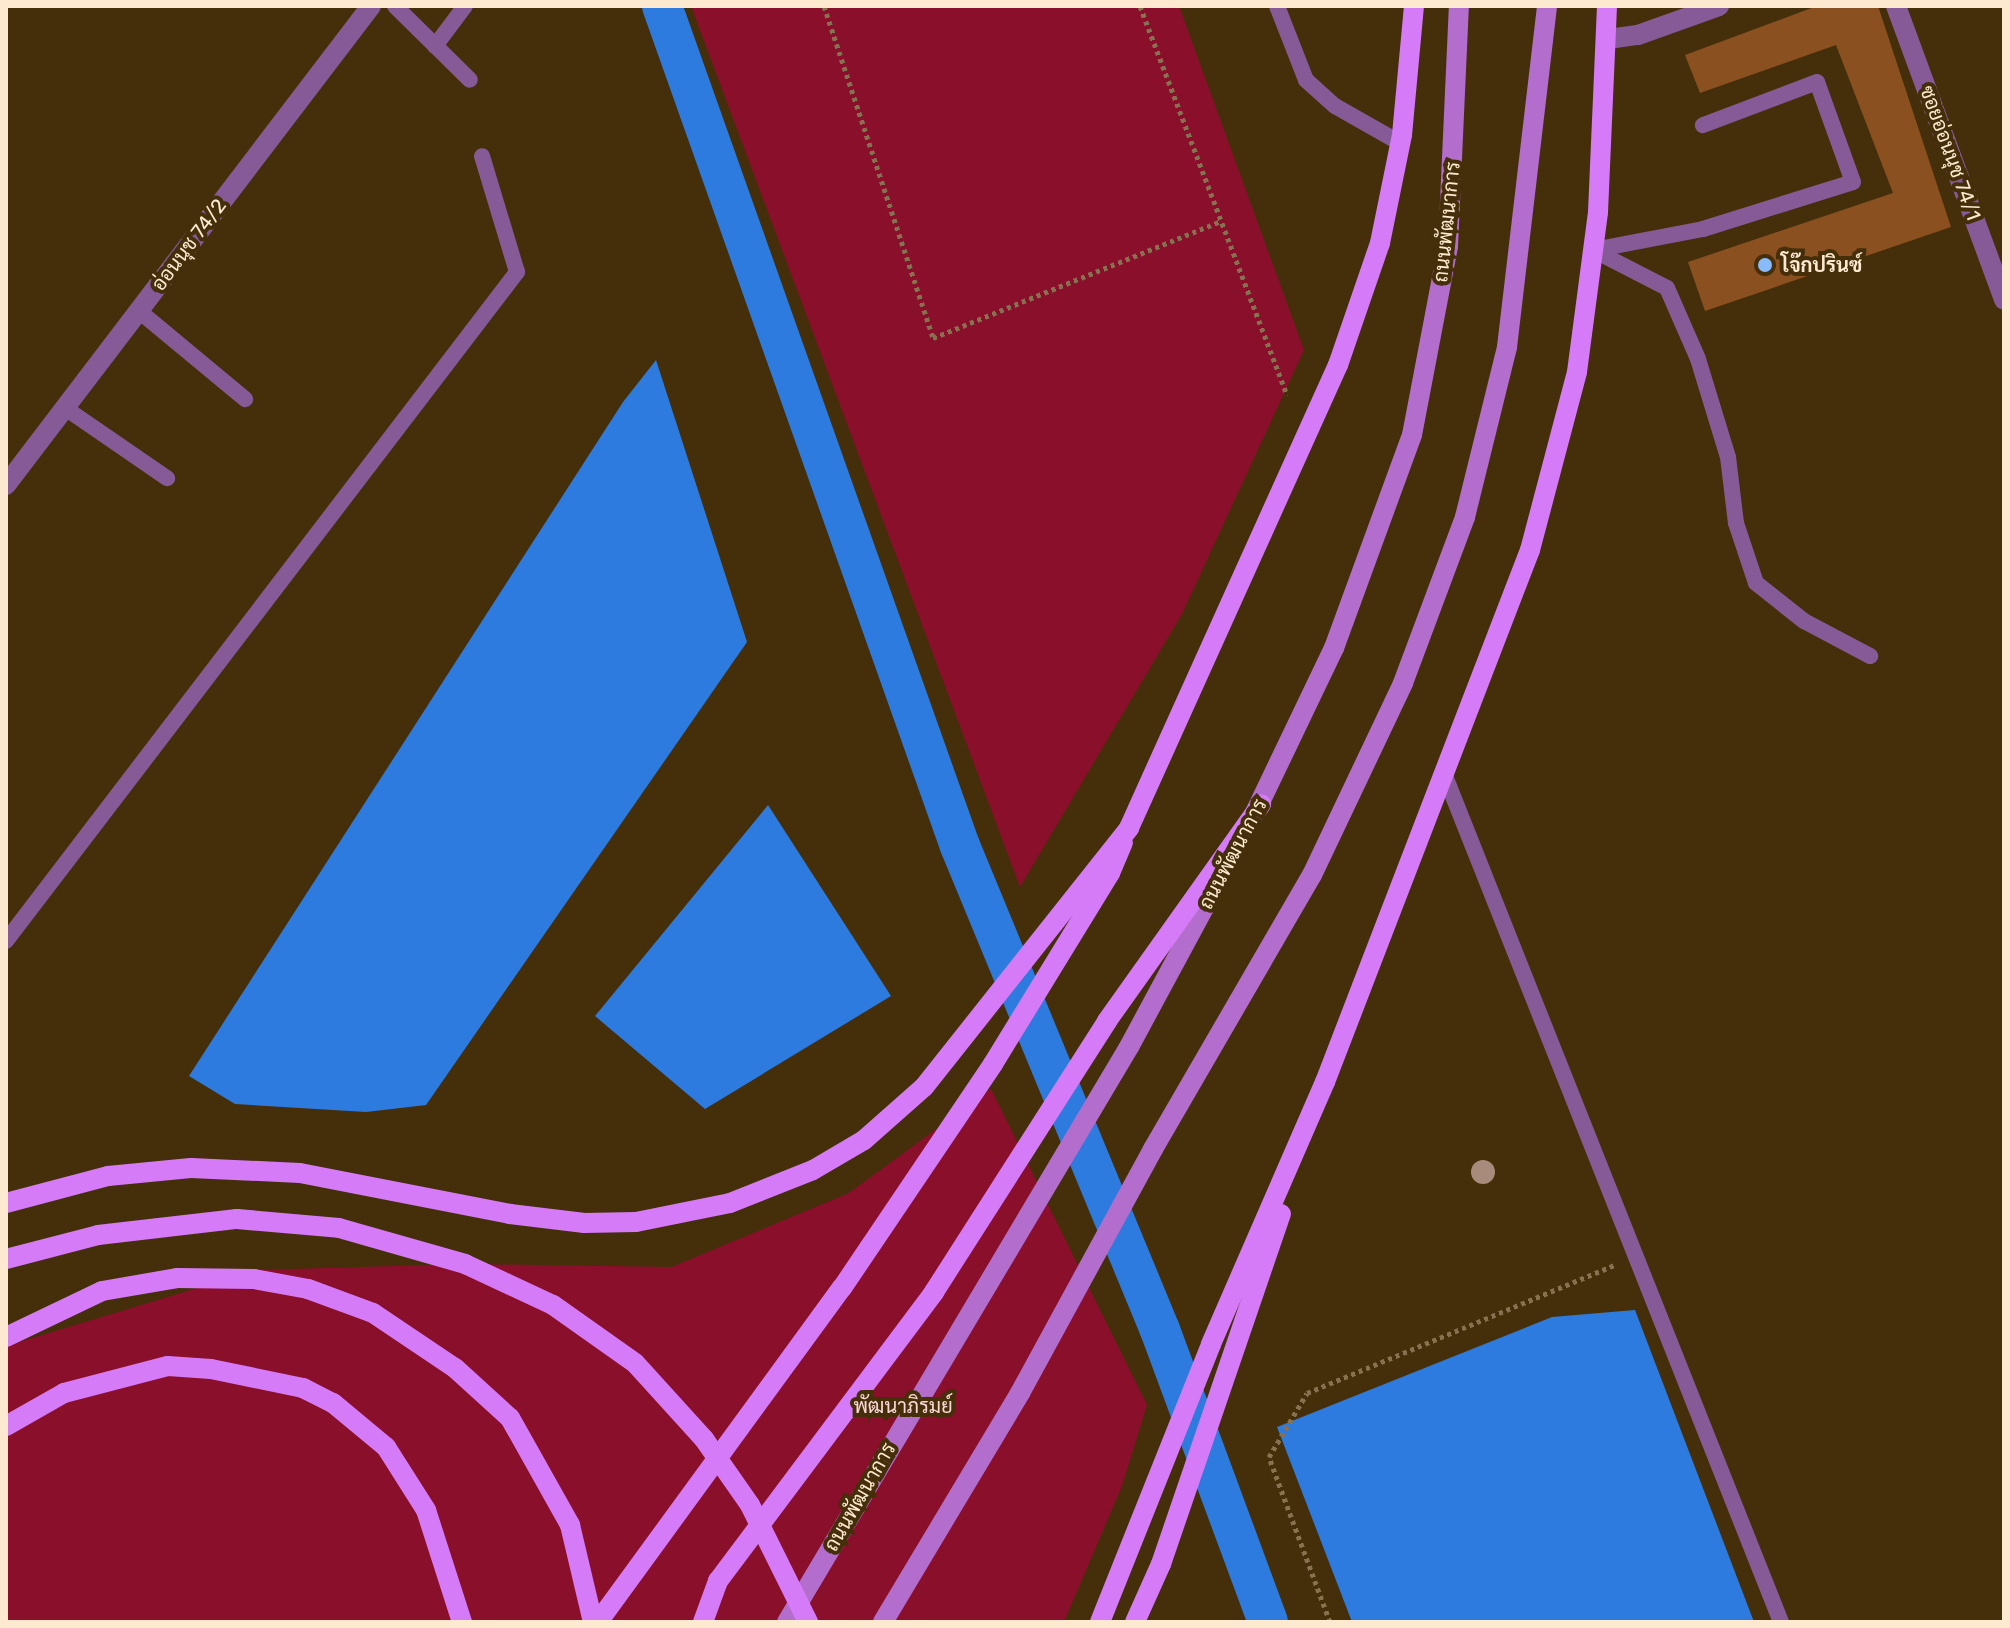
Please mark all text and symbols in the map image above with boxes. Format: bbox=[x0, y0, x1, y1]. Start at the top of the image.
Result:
street label: ซอยอ่อนนุช 74/1 bbox=[1915, 82, 1985, 224]
street label: ถนนพัฒนาการ bbox=[1429, 160, 1465, 284]
street label: อ่อนนุช 74/2 bbox=[147, 194, 231, 296]
place label: โจ๊กปรินซ์ bbox=[1781, 253, 1862, 277]
marker: โจ๊กปรินซ์ bbox=[1756, 256, 1774, 274]
street label: ถนนพัฒนาการ bbox=[1194, 795, 1272, 913]
park label: พัฒนาภิรมย์ bbox=[853, 1394, 953, 1418]
street label: ถนนพัฒนาการ bbox=[819, 1438, 901, 1556]

